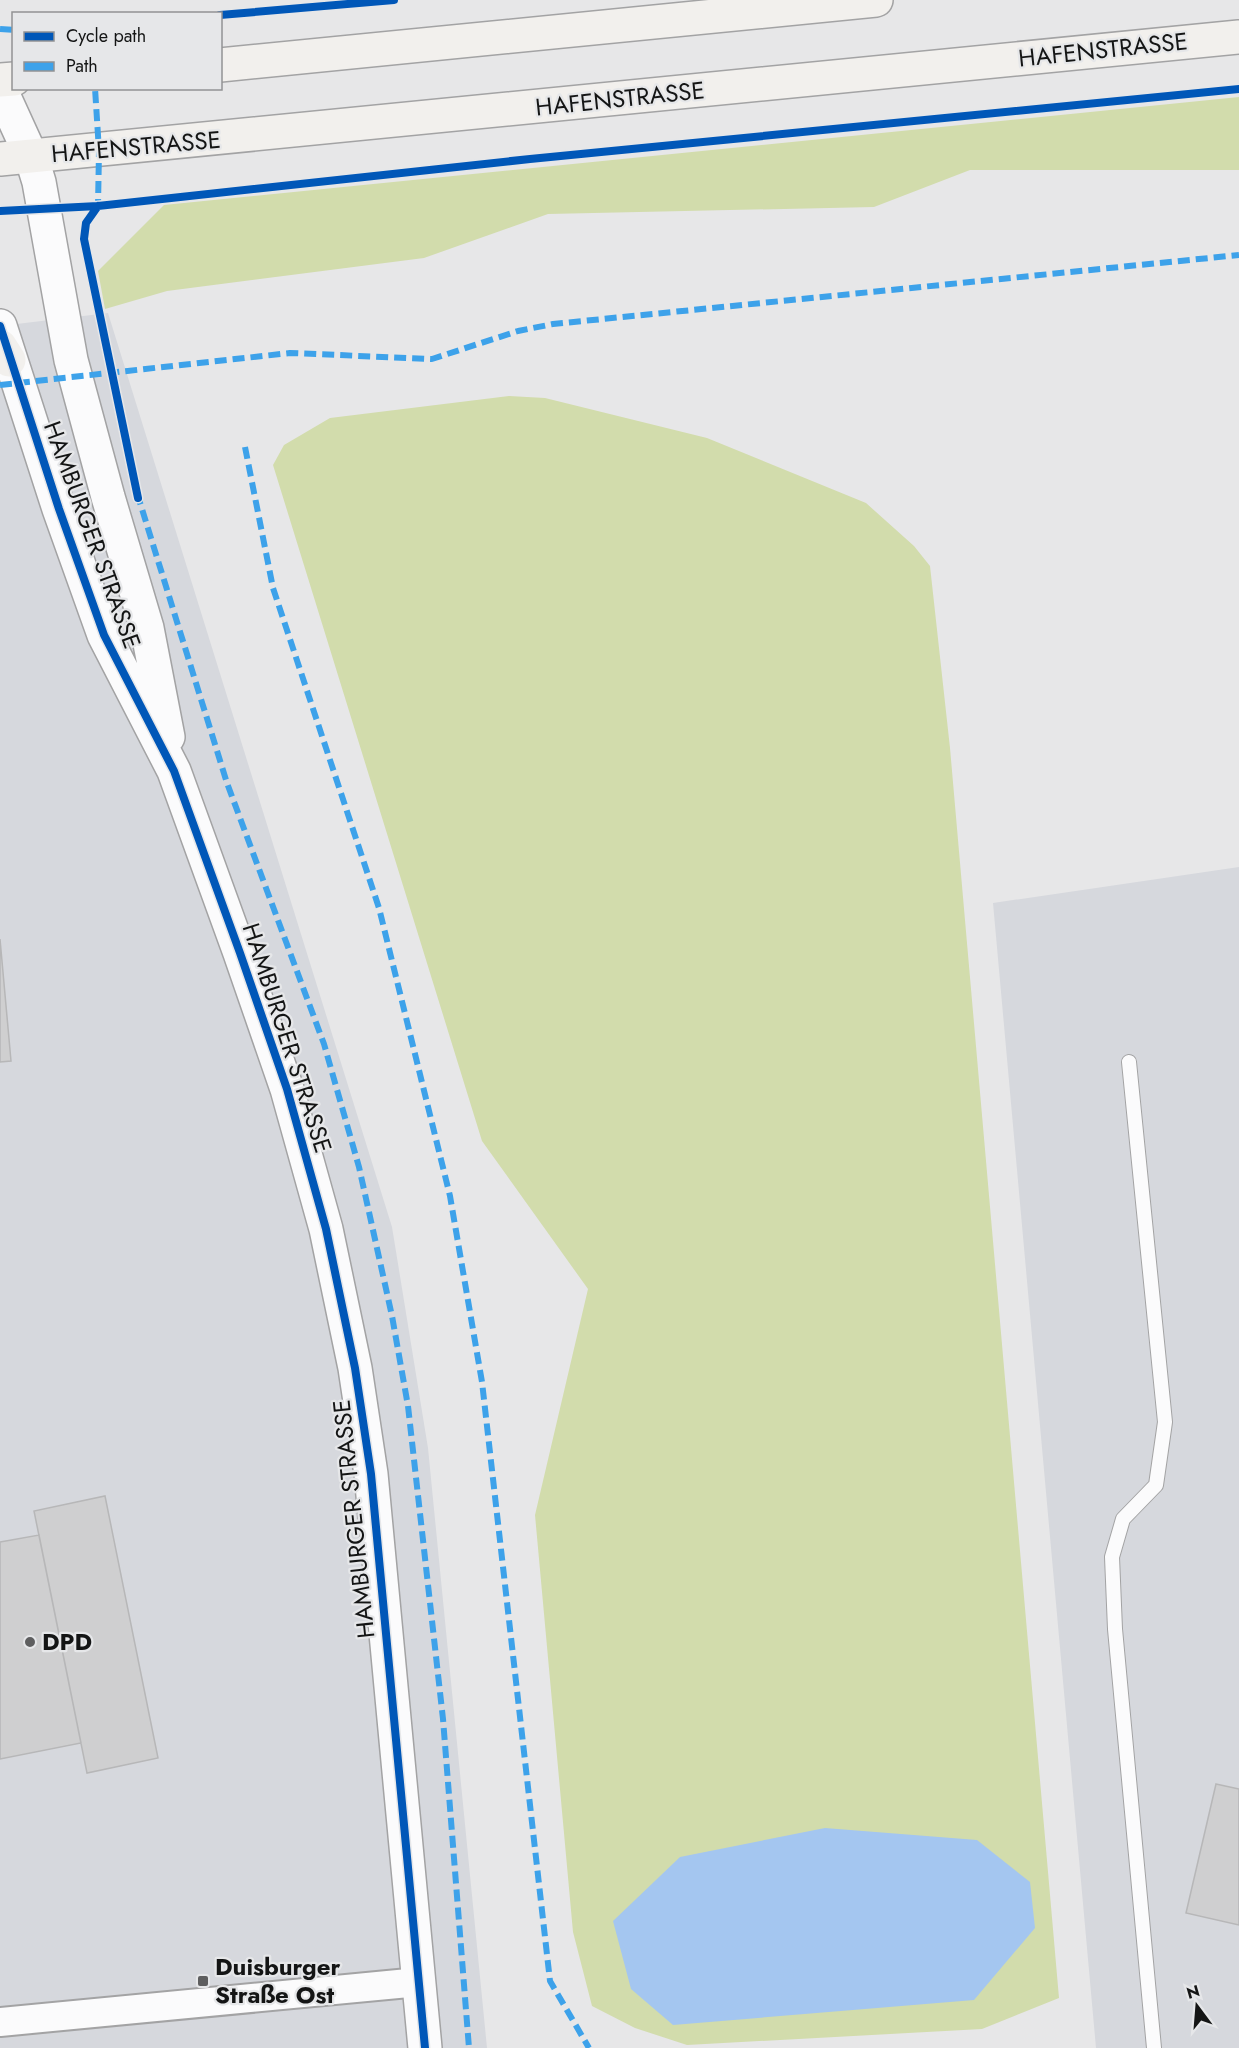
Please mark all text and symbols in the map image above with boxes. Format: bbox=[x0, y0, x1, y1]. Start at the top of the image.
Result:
legend bbox=[12, 12, 222, 90]
text: Cycle path bbox=[66, 23, 146, 49]
street label: HAFENSTRASSE bbox=[1017, 23, 1189, 76]
text: Path bbox=[66, 53, 98, 79]
street label: HAFENSTRASSE bbox=[534, 72, 706, 125]
street label: HAFENSTRASSE bbox=[50, 122, 222, 171]
street label: HAMBURGER STRASSE bbox=[35, 416, 150, 654]
street label: HAMBURGER STRASSE bbox=[234, 918, 341, 1157]
street label: HAMBURGER STRASSE bbox=[324, 1398, 383, 1640]
place label: DPD bbox=[42, 1624, 92, 1659]
marker: DPD bbox=[23, 1635, 37, 1649]
place label: Duisburger Straße Ost bbox=[215, 1949, 340, 2012]
marker: Duisburger Straße Ost bbox=[196, 1974, 210, 1988]
north arrow bbox=[1167, 1976, 1227, 2036]
text: N bbox=[1184, 1979, 1202, 2005]

